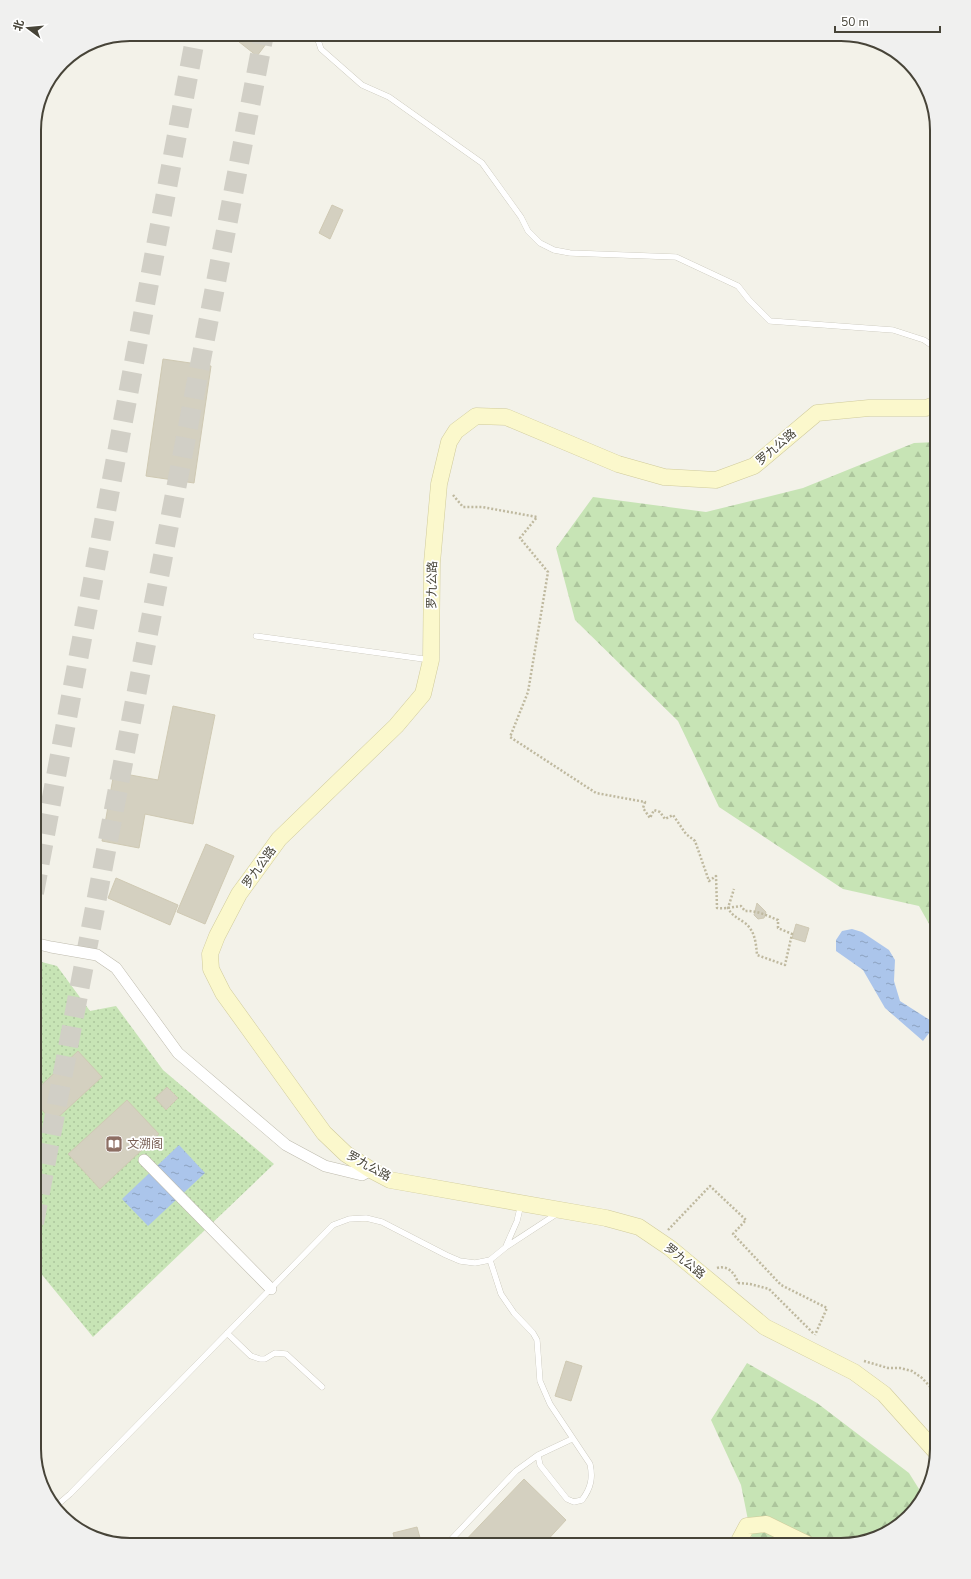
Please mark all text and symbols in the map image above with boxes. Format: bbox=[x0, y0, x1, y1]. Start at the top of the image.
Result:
north arrow bbox=[8, 8, 48, 48]
scale bar bbox=[835, 8, 940, 34]
text: 50 m bbox=[841, 14, 869, 30]
text: 北 bbox=[10, 18, 28, 33]
street label: 罗九公路 bbox=[752, 425, 800, 469]
street label: 罗九公路 bbox=[424, 561, 440, 609]
street label: 罗九公路 bbox=[238, 843, 280, 891]
library icon: 文溯阁 bbox=[104, 1134, 124, 1154]
place label: 文溯阁 bbox=[127, 1136, 163, 1152]
street label: 罗九公路 bbox=[344, 1147, 394, 1185]
street label: 罗九公路 bbox=[661, 1240, 709, 1282]

